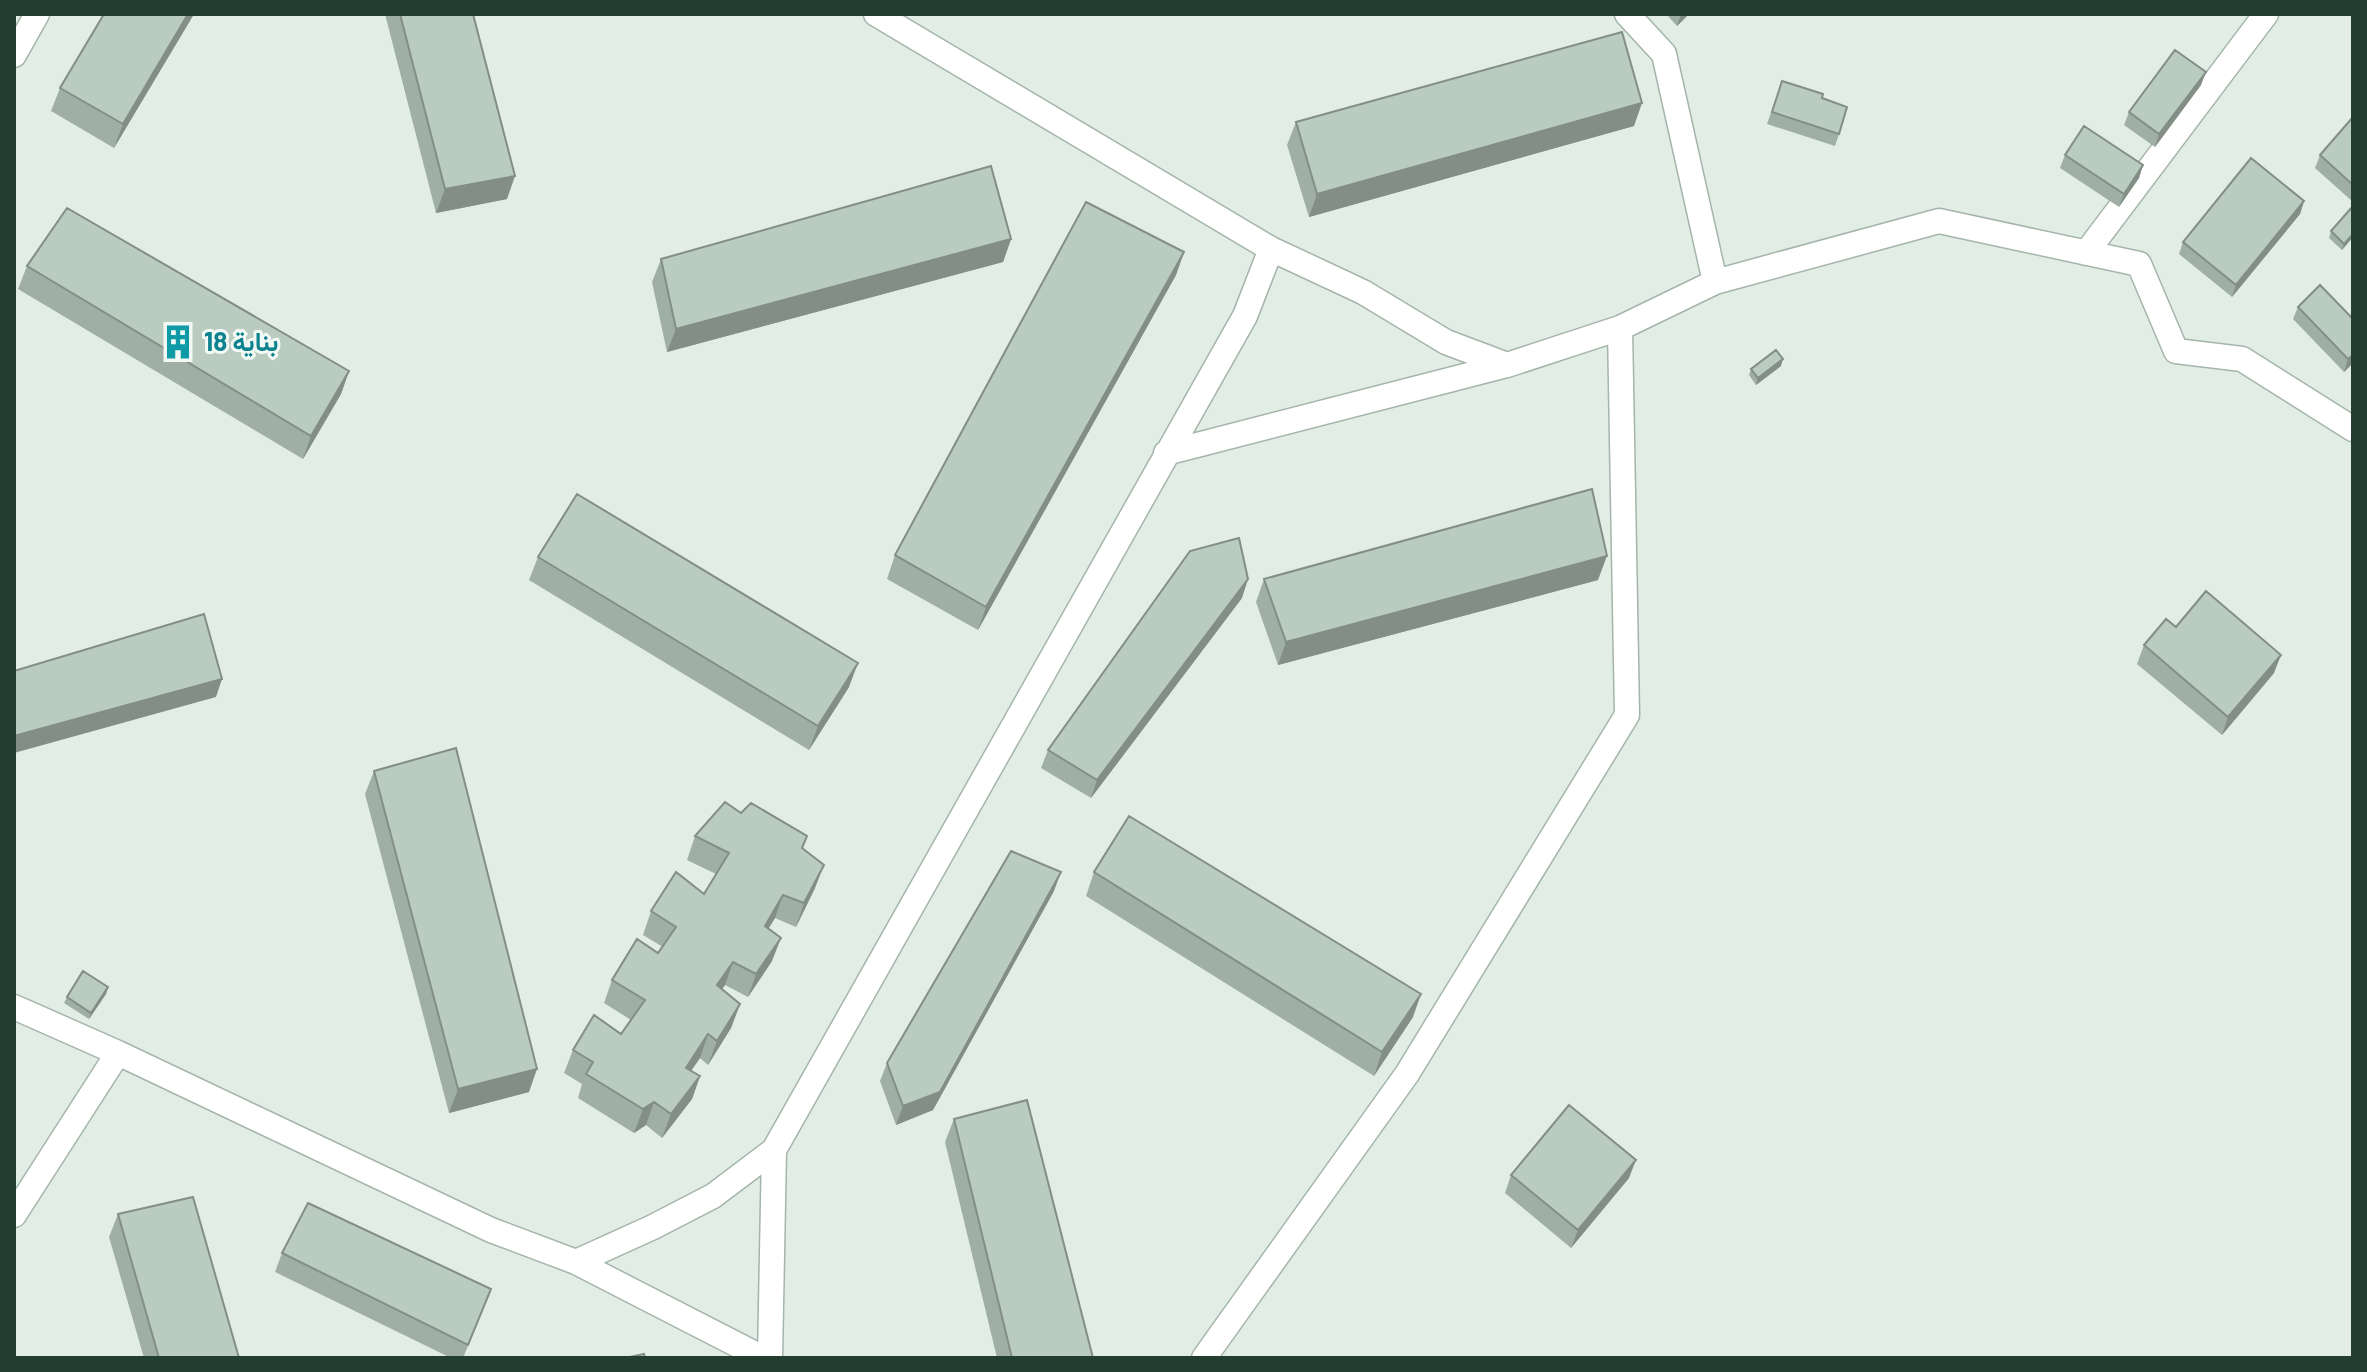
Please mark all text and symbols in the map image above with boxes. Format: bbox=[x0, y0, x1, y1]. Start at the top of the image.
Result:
building icon: بناية 18 bbox=[159, 323, 197, 361]
place label: بناية 18 bbox=[204, 325, 279, 357]

